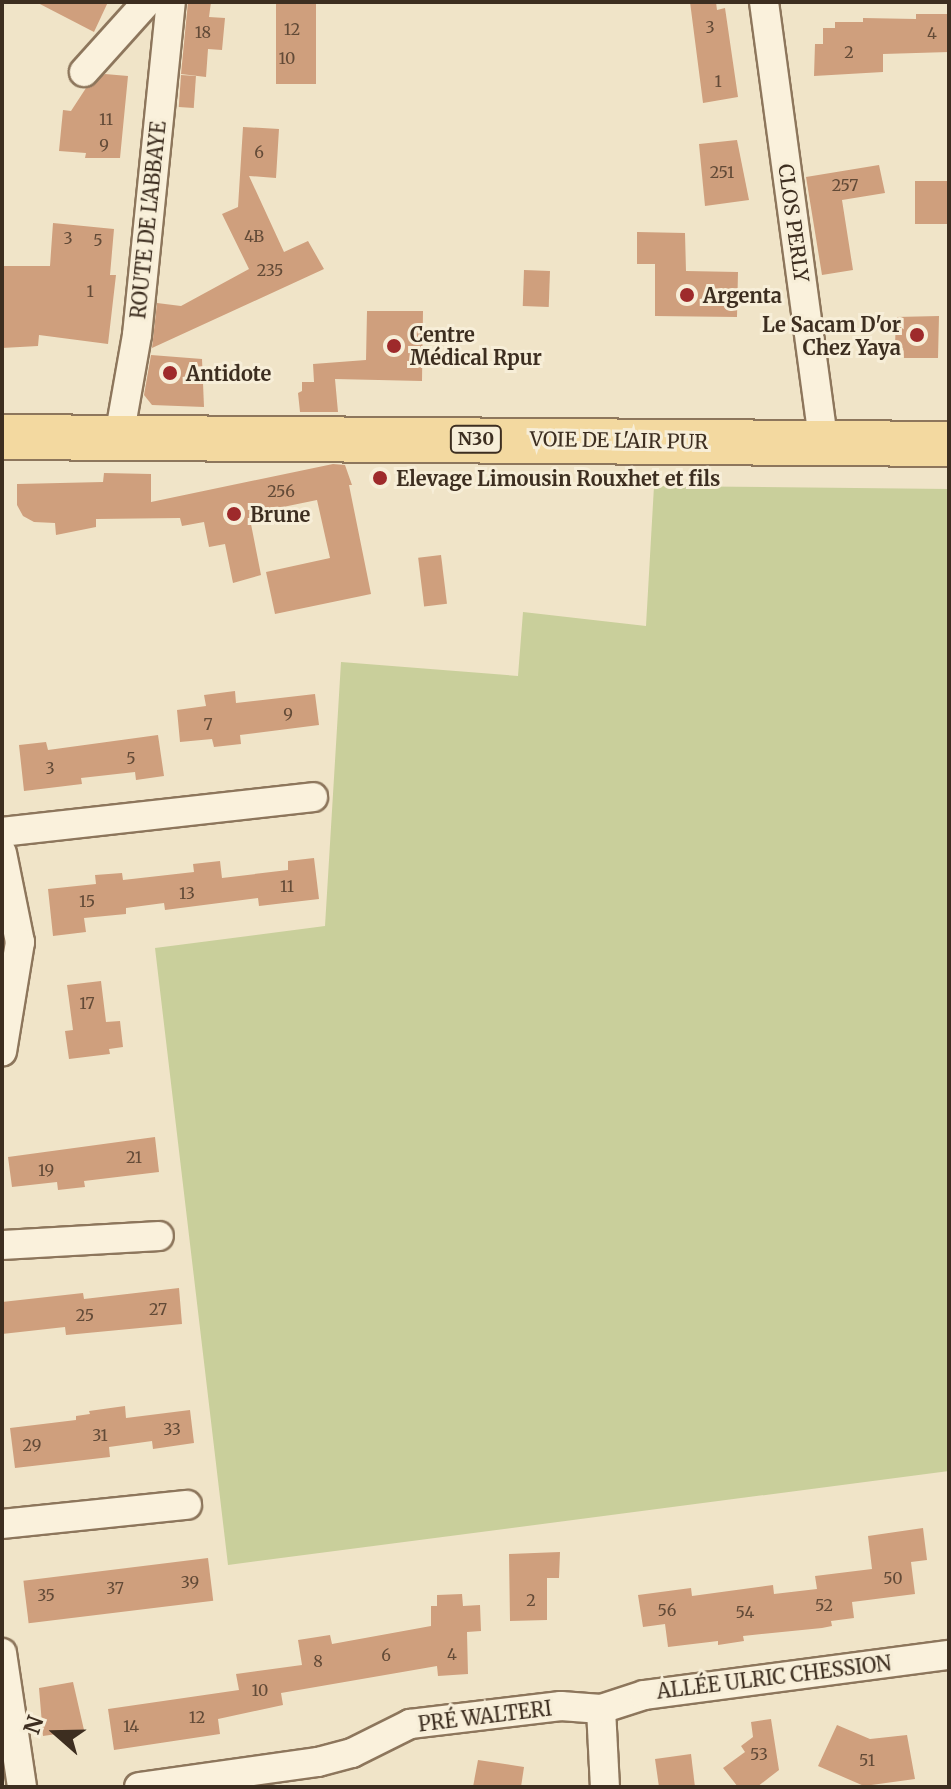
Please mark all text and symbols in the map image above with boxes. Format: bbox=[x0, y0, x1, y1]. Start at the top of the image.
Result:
house number: 3 bbox=[705, 17, 715, 37]
house number: 12 bbox=[284, 19, 300, 39]
house number: 18 bbox=[195, 22, 211, 42]
house number: 4 bbox=[927, 23, 937, 43]
house number: 2 bbox=[844, 42, 854, 62]
house number: 10 bbox=[279, 48, 295, 68]
house number: 1 bbox=[714, 71, 722, 91]
house number: 11 bbox=[99, 109, 113, 129]
street label: ROUTE DE L'ABBAYE bbox=[126, 120, 170, 320]
house number: 9 bbox=[99, 135, 109, 155]
house number: 6 bbox=[254, 142, 264, 162]
house number: 251 bbox=[710, 162, 734, 182]
street label: CLOS PERLY bbox=[774, 162, 814, 284]
house number: 257 bbox=[832, 175, 858, 195]
house number: 4B bbox=[244, 226, 264, 246]
house number: 3 bbox=[63, 228, 73, 248]
house number: 5 bbox=[93, 230, 103, 250]
house number: 235 bbox=[257, 260, 283, 280]
house number: 1 bbox=[86, 281, 94, 301]
place label: Argenta bbox=[703, 283, 782, 307]
marker: Argenta bbox=[678, 286, 696, 304]
place label: Le Sacam D'or Chez Yaya bbox=[762, 312, 901, 359]
place label: Centre Médical Rpur bbox=[410, 322, 542, 369]
marker: Le Sacam D'or Chez Yaya bbox=[908, 326, 926, 344]
marker: Centre Médical Rpur bbox=[385, 337, 403, 355]
place label: Antidote bbox=[186, 361, 271, 385]
marker: Antidote bbox=[161, 364, 179, 382]
road number: N30 bbox=[448, 425, 504, 453]
street label: VOIE DE L'AIR PUR bbox=[530, 426, 708, 454]
place label: Elevage Limousin Rouxhet et fils bbox=[396, 466, 720, 490]
marker: Elevage Limousin Rouxhet et fils bbox=[371, 469, 389, 487]
house number: 256 bbox=[267, 481, 295, 501]
place label: Brune bbox=[250, 502, 310, 526]
marker: Brune bbox=[225, 505, 243, 523]
house number: 9 bbox=[283, 704, 293, 724]
house number: 7 bbox=[203, 714, 213, 734]
house number: 5 bbox=[126, 748, 136, 768]
house number: 3 bbox=[45, 758, 55, 778]
house number: 11 bbox=[280, 876, 294, 896]
house number: 13 bbox=[179, 883, 195, 903]
house number: 15 bbox=[79, 891, 95, 911]
house number: 17 bbox=[79, 993, 95, 1013]
house number: 21 bbox=[126, 1147, 142, 1167]
house number: 19 bbox=[38, 1160, 54, 1180]
house number: 27 bbox=[149, 1299, 167, 1319]
house number: 25 bbox=[76, 1305, 94, 1325]
house number: 33 bbox=[163, 1419, 181, 1439]
house number: 31 bbox=[92, 1425, 108, 1445]
house number: 29 bbox=[23, 1435, 41, 1455]
house number: 50 bbox=[883, 1568, 903, 1588]
house number: 39 bbox=[181, 1572, 199, 1592]
house number: 37 bbox=[106, 1578, 124, 1598]
house number: 35 bbox=[37, 1585, 55, 1605]
house number: 2 bbox=[526, 1590, 536, 1610]
house number: 52 bbox=[815, 1595, 833, 1615]
house number: 56 bbox=[658, 1600, 676, 1620]
house number: 54 bbox=[736, 1602, 754, 1622]
house number: 4 bbox=[447, 1644, 457, 1664]
house number: 6 bbox=[381, 1645, 391, 1665]
house number: 8 bbox=[313, 1651, 323, 1671]
street label: ALLÉE ULRIC CHESSION bbox=[655, 1651, 893, 1703]
house number: 10 bbox=[252, 1680, 268, 1700]
north arrow bbox=[16, 1693, 96, 1773]
street label: PRÉ WALTERI bbox=[417, 1696, 553, 1736]
house number: 12 bbox=[189, 1707, 205, 1727]
text: N bbox=[17, 1712, 50, 1738]
house number: 14 bbox=[123, 1716, 139, 1736]
house number: 53 bbox=[750, 1744, 768, 1764]
house number: 51 bbox=[859, 1750, 875, 1770]

